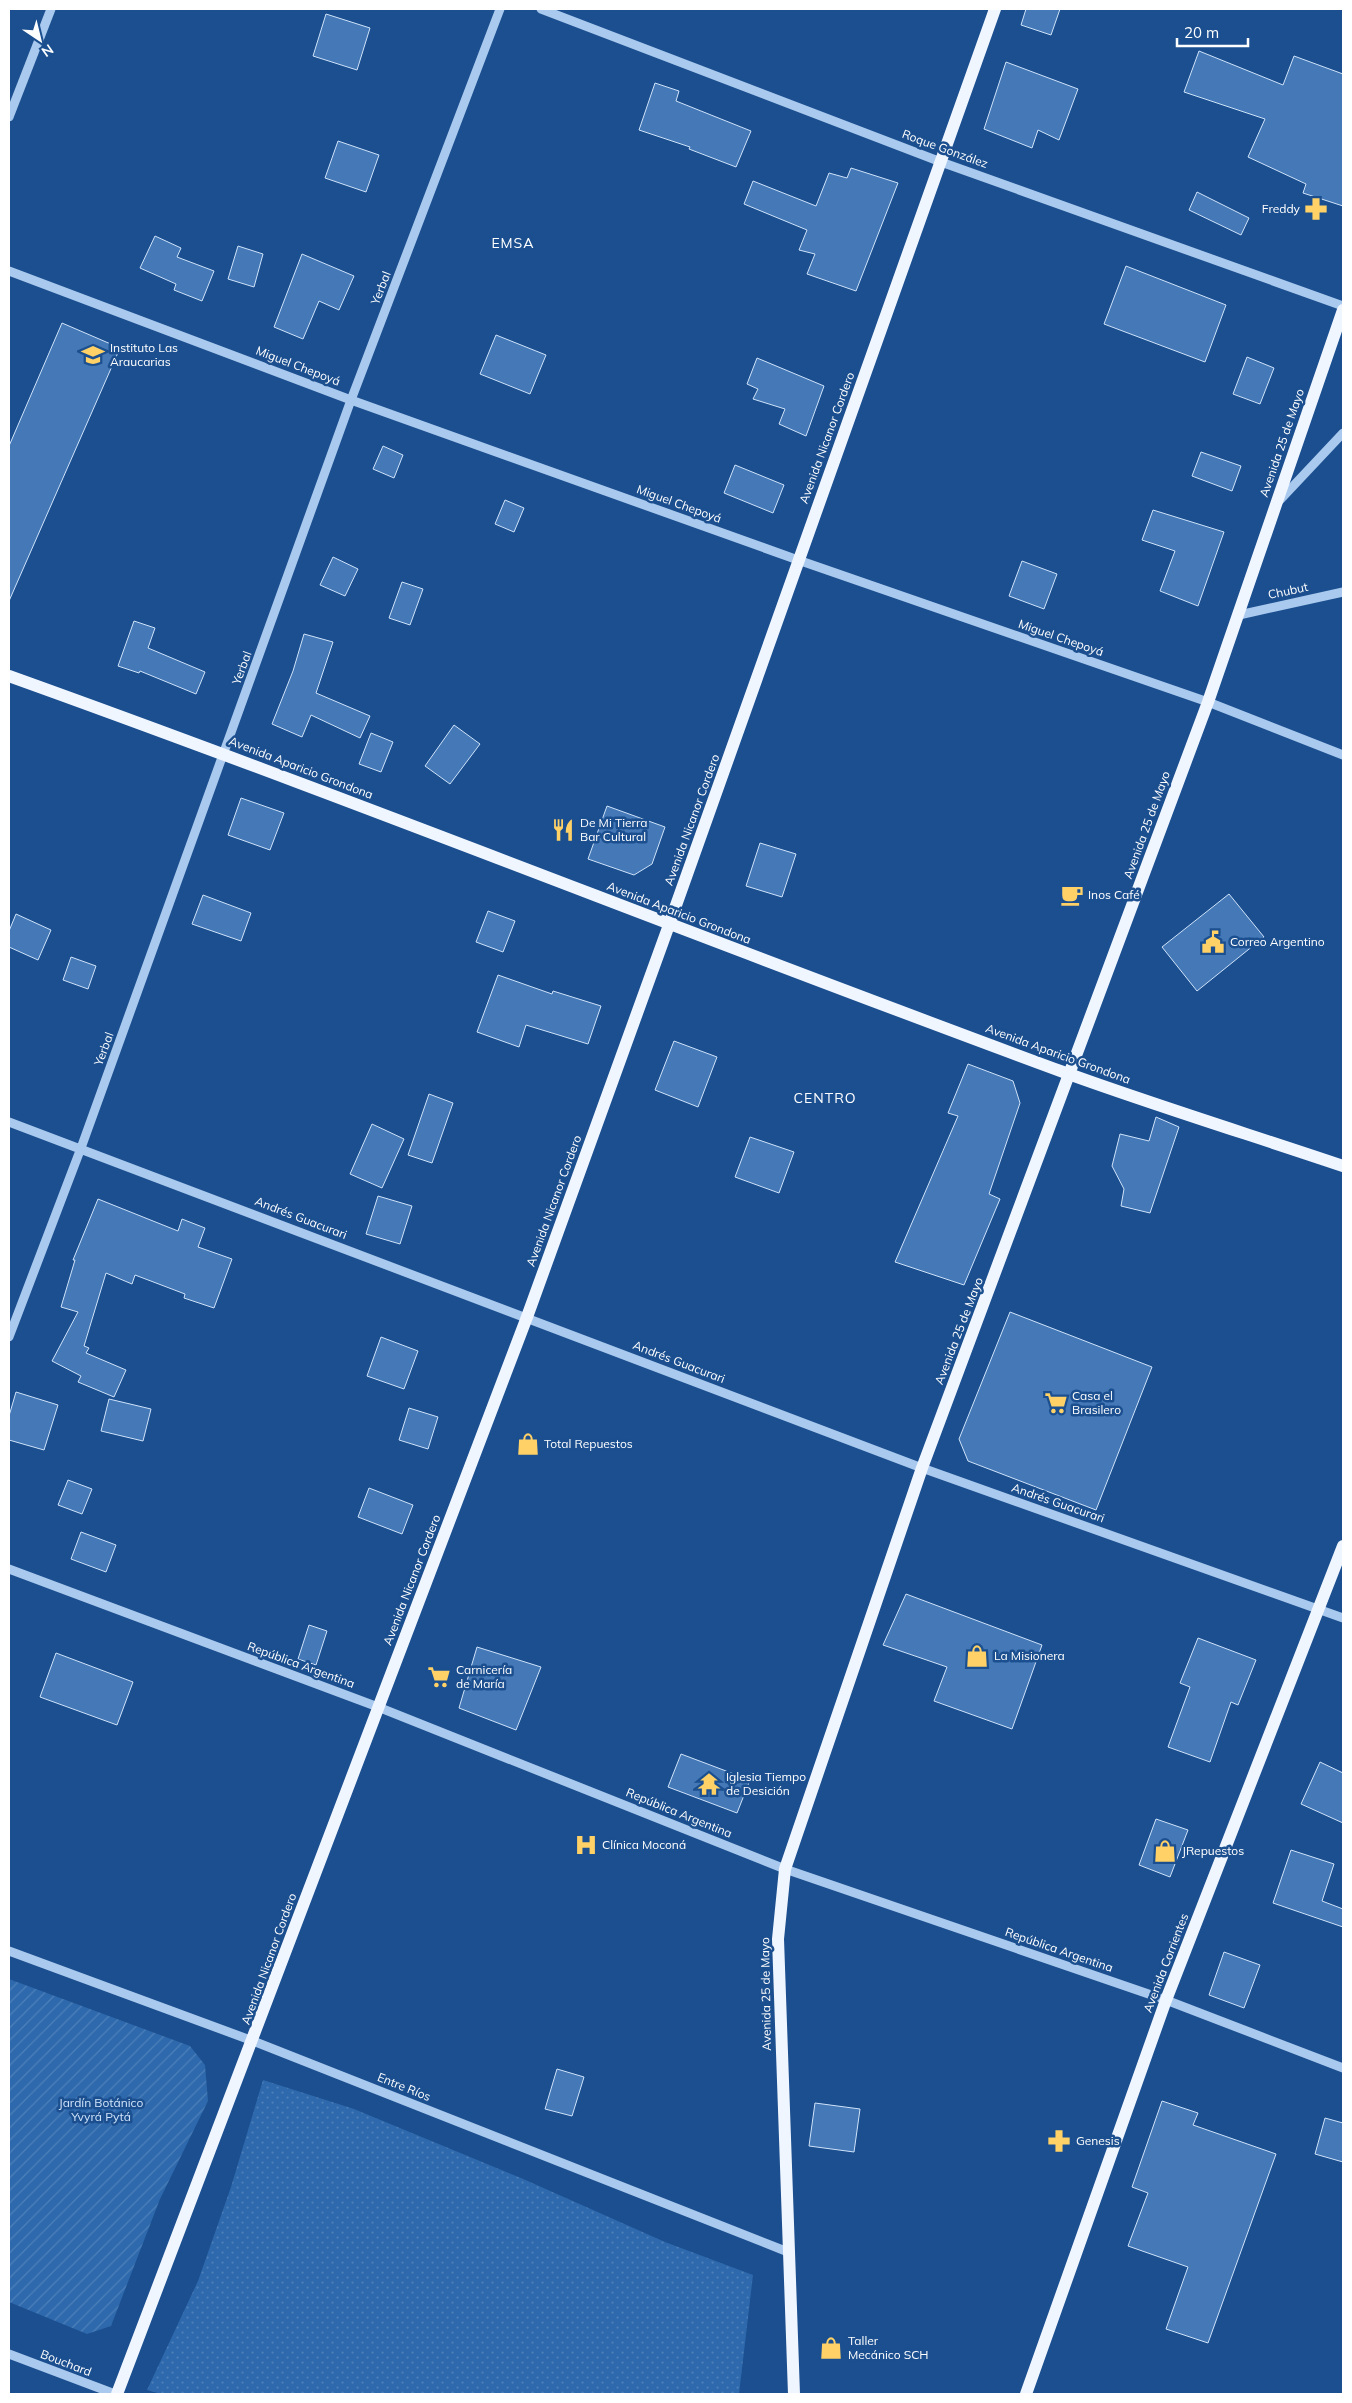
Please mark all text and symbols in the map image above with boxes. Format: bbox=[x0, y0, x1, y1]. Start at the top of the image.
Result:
north arrow bbox=[15, 15, 65, 65]
scale bar bbox=[1177, 15, 1248, 47]
text: 20 m bbox=[1184, 23, 1219, 42]
text: N bbox=[38, 40, 57, 61]
street label: Roque González bbox=[900, 126, 990, 171]
pharmacy icon: Freddy bbox=[1303, 196, 1329, 222]
place label: Freddy bbox=[1262, 201, 1301, 216]
district label: EMSA bbox=[491, 234, 535, 252]
street label: Yerbal bbox=[367, 269, 394, 308]
place label: Instituto Las Araucarias bbox=[110, 340, 178, 369]
school or university icon: Instituto Las Araucarias bbox=[80, 342, 106, 368]
street label: Miguel Chepoyá bbox=[254, 343, 342, 389]
street label: Avenida Nicanor Cordero bbox=[796, 370, 857, 506]
street label: Avenida 25 de Mayo bbox=[1256, 387, 1307, 499]
street label: Miguel Chepoyá bbox=[635, 481, 724, 526]
street label: Chubut bbox=[1267, 579, 1309, 602]
street label: Miguel Chepoyá bbox=[1017, 616, 1106, 659]
street label: Yerbal bbox=[228, 649, 254, 688]
street label: Avenida Aparicio Grondona bbox=[227, 733, 375, 802]
street label: Avenida Nicanor Cordero bbox=[661, 752, 722, 888]
street label: Avenida 25 de Mayo bbox=[1120, 769, 1173, 881]
place label: De Mi Tierra Bar Cultural bbox=[580, 815, 647, 844]
restaurant icon: De Mi Tierra Bar Cultural bbox=[550, 817, 576, 843]
street label: Avenida Aparicio Grondona bbox=[605, 878, 753, 947]
cafe icon: Inos Café bbox=[1059, 882, 1085, 908]
place label: Inos Café bbox=[1088, 887, 1140, 902]
public building icon: Correo Argentino bbox=[1200, 929, 1226, 955]
place label: Correo Argentino bbox=[1230, 934, 1325, 949]
street label: Avenida Aparicio Grondona bbox=[984, 1020, 1133, 1087]
street label: Yerbal bbox=[90, 1030, 116, 1069]
district label: CENTRO bbox=[793, 1089, 857, 1107]
street label: Avenida Nicanor Cordero bbox=[523, 1133, 584, 1269]
street label: Andrés Guacurari bbox=[253, 1193, 349, 1242]
street label: Avenida 25 de Mayo bbox=[931, 1275, 986, 1387]
street label: Andrés Guacurari bbox=[631, 1337, 727, 1386]
place label: Casa el Brasilero bbox=[1072, 1388, 1121, 1417]
supermarket icon: Casa el Brasilero bbox=[1043, 1390, 1069, 1416]
shop icon: Total Repuestos bbox=[515, 1431, 541, 1457]
place label: Total Repuestos bbox=[544, 1436, 633, 1451]
street label: Andrés Guacurari bbox=[1010, 1480, 1107, 1526]
street label: Avenida Nicanor Cordero bbox=[380, 1512, 443, 1647]
street label: República Argentina bbox=[245, 1638, 357, 1691]
shop icon: La Misionera bbox=[964, 1643, 990, 1669]
place label: La Misionera bbox=[994, 1648, 1065, 1663]
place label: Carnicería de María bbox=[456, 1662, 512, 1691]
supermarket icon: Carnicería de María bbox=[426, 1664, 452, 1690]
place label: Iglesia Tiempo de Desición bbox=[726, 1769, 806, 1798]
temple icon: Iglesia Tiempo de Desición bbox=[696, 1771, 722, 1797]
street label: República Argentina bbox=[624, 1784, 734, 1841]
hospital icon: Clínica Moconá bbox=[573, 1832, 599, 1858]
place label: Clínica Moconá bbox=[602, 1837, 686, 1852]
shop icon: JRepuestos bbox=[1152, 1838, 1178, 1864]
place label: JRepuestos bbox=[1182, 1843, 1244, 1858]
street label: Avenida Nicanor Cordero bbox=[238, 1891, 299, 2027]
street label: Avenida Corrientes bbox=[1140, 1911, 1191, 2015]
street label: República Argentina bbox=[1003, 1924, 1115, 1975]
street label: Avenida 25 de Mayo bbox=[757, 1937, 774, 2051]
street label: Entre Ríos bbox=[375, 2069, 433, 2104]
park label: Jardín Botánico Yvyrá Pytá bbox=[59, 2095, 143, 2124]
pharmacy icon: Genesis bbox=[1046, 2128, 1072, 2154]
place label: Genesis bbox=[1076, 2133, 1120, 2148]
place label: Taller Mecánico SCH bbox=[848, 2333, 929, 2362]
shop icon: Taller Mecánico SCH bbox=[818, 2335, 844, 2361]
street label: Bouchard bbox=[38, 2346, 94, 2379]

